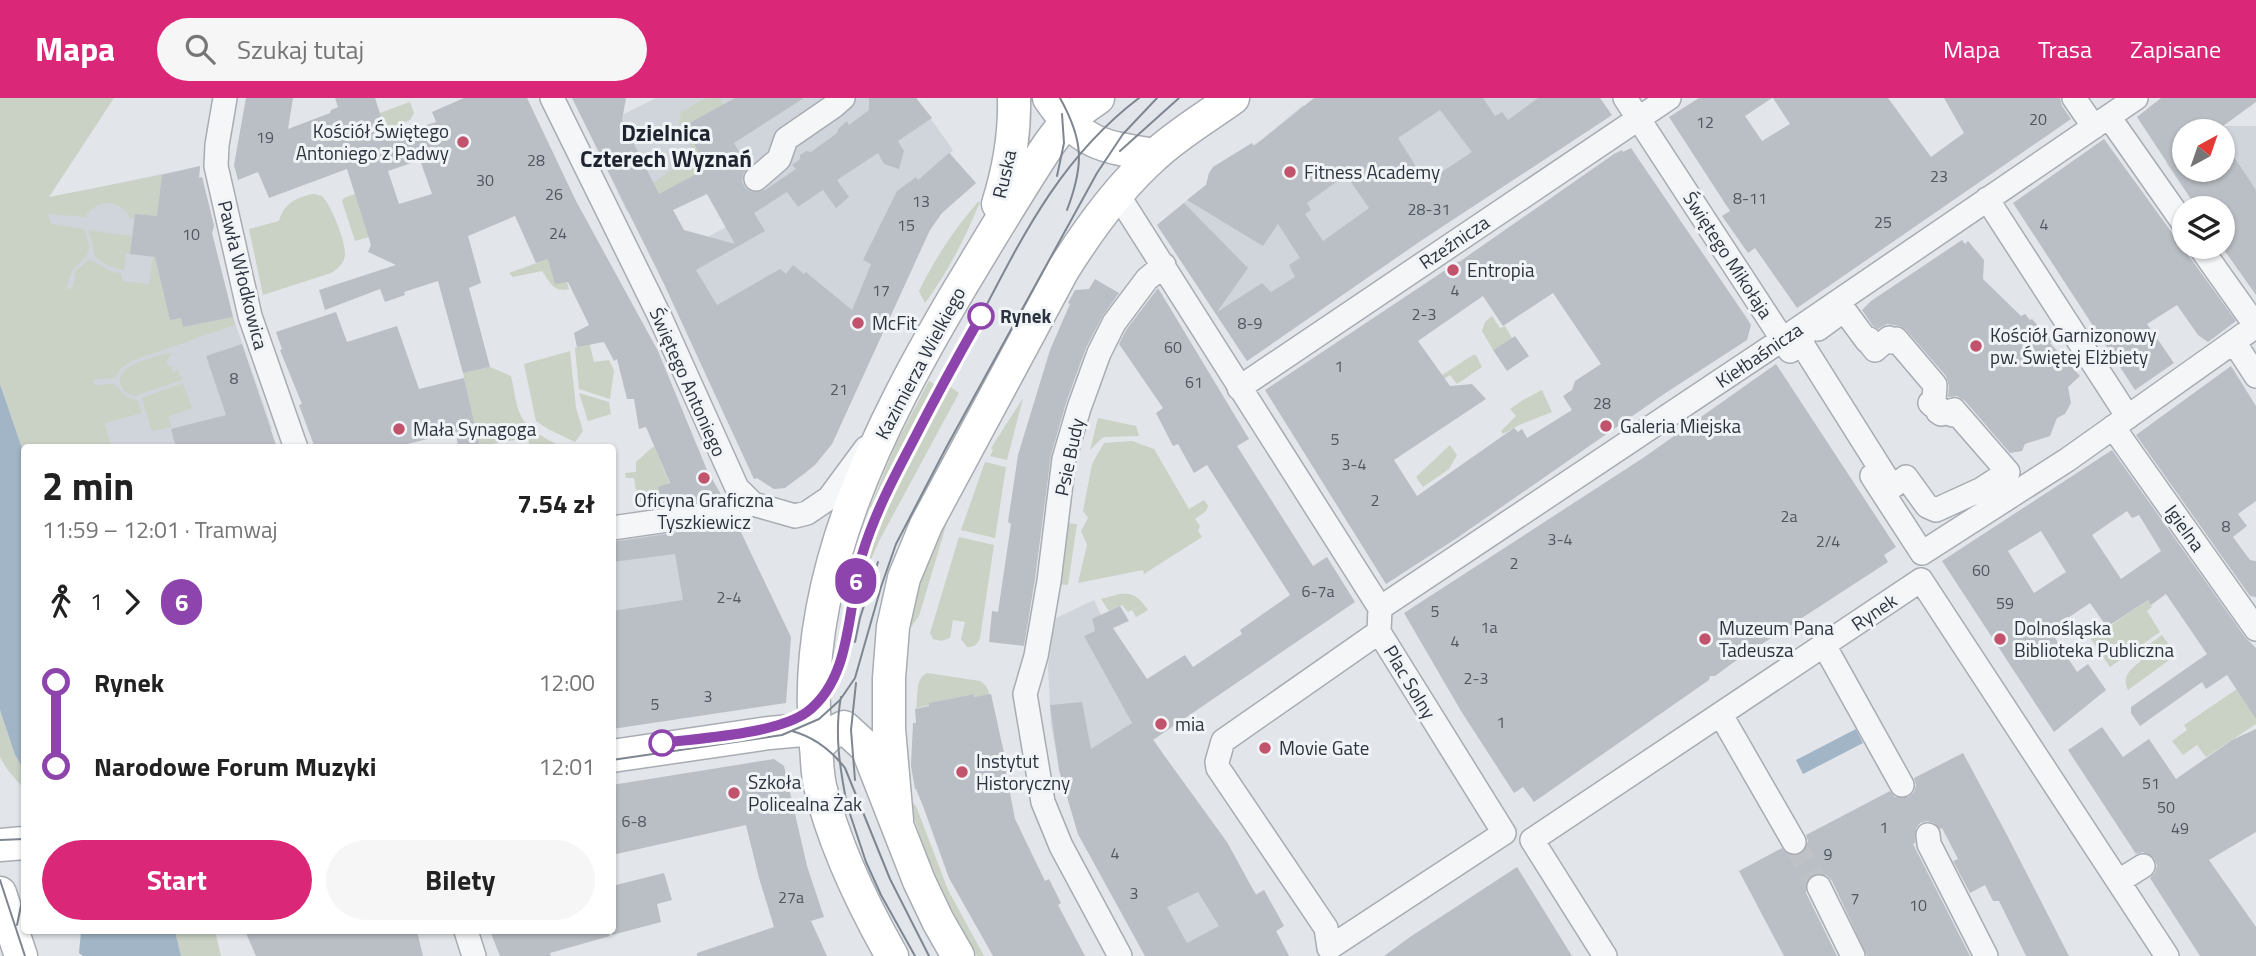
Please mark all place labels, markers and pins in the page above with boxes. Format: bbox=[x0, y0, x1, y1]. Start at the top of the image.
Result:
place label: Kościół Świętego Antoniego z Padwy bbox=[296, 116, 449, 167]
marker: Kościół Świętego Antoniego z Padwy bbox=[455, 134, 471, 150]
place label: Fitness Academy bbox=[1304, 157, 1440, 186]
marker: Fitness Academy bbox=[1282, 164, 1298, 180]
place label: Entropia bbox=[1467, 255, 1535, 284]
marker: Entropia bbox=[1445, 262, 1461, 278]
place label: Rynek bbox=[1000, 301, 1051, 330]
marker: Rynek bbox=[968, 303, 994, 329]
place label: McFit bbox=[872, 308, 917, 337]
marker: McFit bbox=[850, 315, 866, 331]
place label: Kościół Garnizonowy pw. Świętej Elżbiety bbox=[1990, 320, 2157, 371]
marker: Kościół Garnizonowy pw. Świętej Elżbiety bbox=[1968, 338, 1984, 354]
place label: Galeria Miejska bbox=[1620, 411, 1741, 440]
place label: Mała Synagoga bbox=[413, 414, 537, 443]
marker: Galeria Miejska bbox=[1598, 418, 1614, 434]
marker: Mała Synagoga bbox=[391, 421, 407, 437]
marker: Oficyna Graficzna Tyszkiewicz bbox=[696, 470, 712, 486]
place label: Oficyna Graficzna Tyszkiewicz bbox=[634, 485, 774, 536]
place label: Muzeum Pana Tadeusza bbox=[1719, 613, 1834, 664]
place label: Dolnośląska Biblioteka Publiczna bbox=[2014, 613, 2174, 664]
marker: Muzeum Pana Tadeusza bbox=[1697, 631, 1713, 647]
marker: Dolnośląska Biblioteka Publiczna bbox=[1992, 631, 2008, 647]
place label: mia bbox=[1175, 709, 1205, 738]
marker: mia bbox=[1153, 716, 1169, 732]
unlabelled marker bbox=[649, 730, 675, 756]
place label: Movie Gate bbox=[1279, 733, 1369, 762]
marker: Movie Gate bbox=[1257, 740, 1273, 756]
place label: Instytut Historyczny bbox=[976, 746, 1070, 797]
marker: Instytut Historyczny bbox=[954, 764, 970, 780]
place label: Szkoła Policealna Żak bbox=[748, 767, 862, 818]
marker: Szkoła Policealna Żak bbox=[726, 785, 742, 801]

